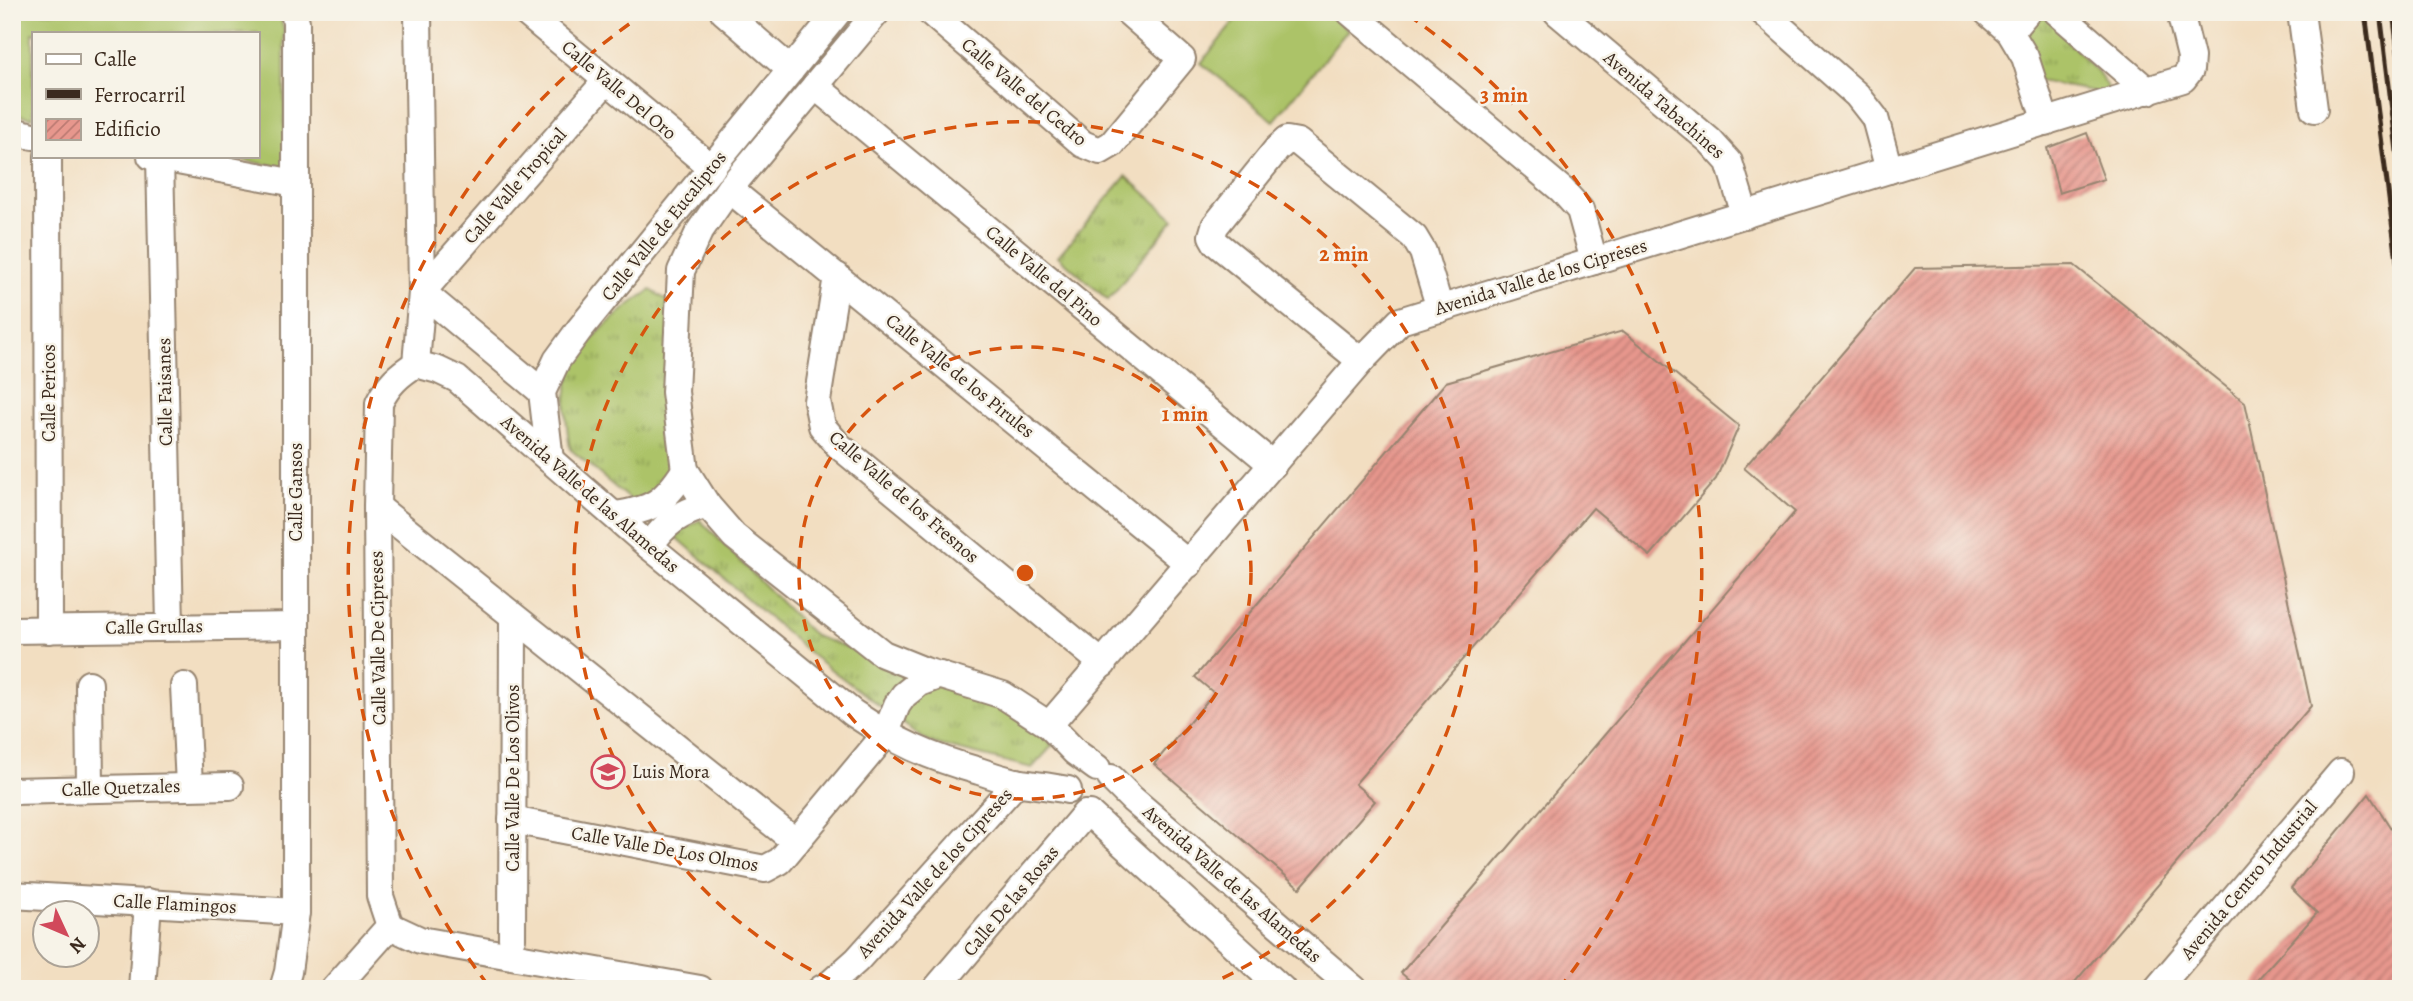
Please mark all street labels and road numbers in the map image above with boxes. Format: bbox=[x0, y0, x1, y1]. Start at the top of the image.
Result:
street label: Calle Valle del Cedro bbox=[956, 32, 1092, 152]
street label: Calle Valle Del Oro bbox=[556, 34, 682, 146]
street label: Avenida Tabachines bbox=[1597, 44, 1730, 165]
street label: Calle Valle Tropical bbox=[457, 122, 573, 250]
street label: Calle Valle de Eucaliptos bbox=[595, 145, 733, 307]
street label: Calle Valle del Pino bbox=[980, 219, 1108, 333]
street label: Avenida Valle de los Cipreses bbox=[1431, 232, 1650, 322]
street label: Calle Valle de los Pirules bbox=[880, 308, 1040, 444]
street label: Calle Faisanes bbox=[151, 338, 179, 446]
street label: Calle Pericos bbox=[36, 344, 62, 442]
street label: Avenida Valle de las Alamedas bbox=[494, 408, 685, 579]
street label: Calle Valle de los Fresnos bbox=[823, 425, 985, 569]
street label: Calle Gansos bbox=[283, 443, 309, 541]
street label: Calle Valle De Cipreses bbox=[363, 550, 393, 726]
street label: Calle Grullas bbox=[105, 613, 203, 641]
street label: Calle Valle De Los Olivos bbox=[500, 684, 526, 872]
street label: Calle Quetzales bbox=[61, 773, 181, 803]
street label: Avenida Valle de los Cipreses bbox=[851, 782, 1019, 964]
street label: Avenida Centro Industrial bbox=[2174, 795, 2324, 966]
street label: Avenida Valle de las Alamedas bbox=[1136, 798, 1327, 969]
street label: Calle Valle De Los Olmos bbox=[569, 820, 761, 878]
street label: Calle De las Rosas bbox=[957, 840, 1065, 962]
street label: Calle Flamingos bbox=[113, 888, 237, 920]

